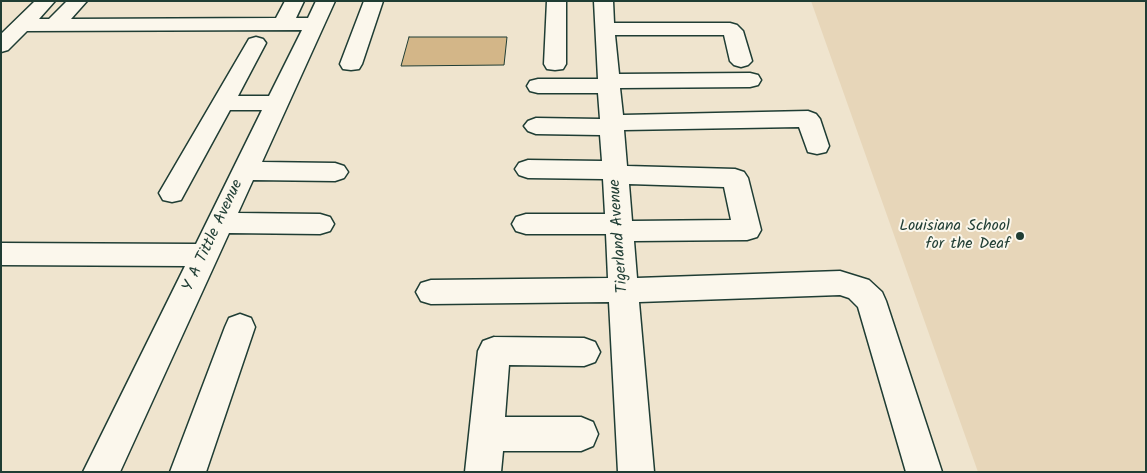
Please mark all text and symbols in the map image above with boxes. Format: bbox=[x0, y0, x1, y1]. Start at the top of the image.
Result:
street label: Y A Tittle Avenue bbox=[180, 177, 248, 295]
street label: Tigerland Avenue bbox=[606, 179, 634, 293]
place label: Louisiana School for the Deaf bbox=[899, 217, 1010, 255]
marker: Louisiana School for the Deaf bbox=[1014, 230, 1026, 242]

